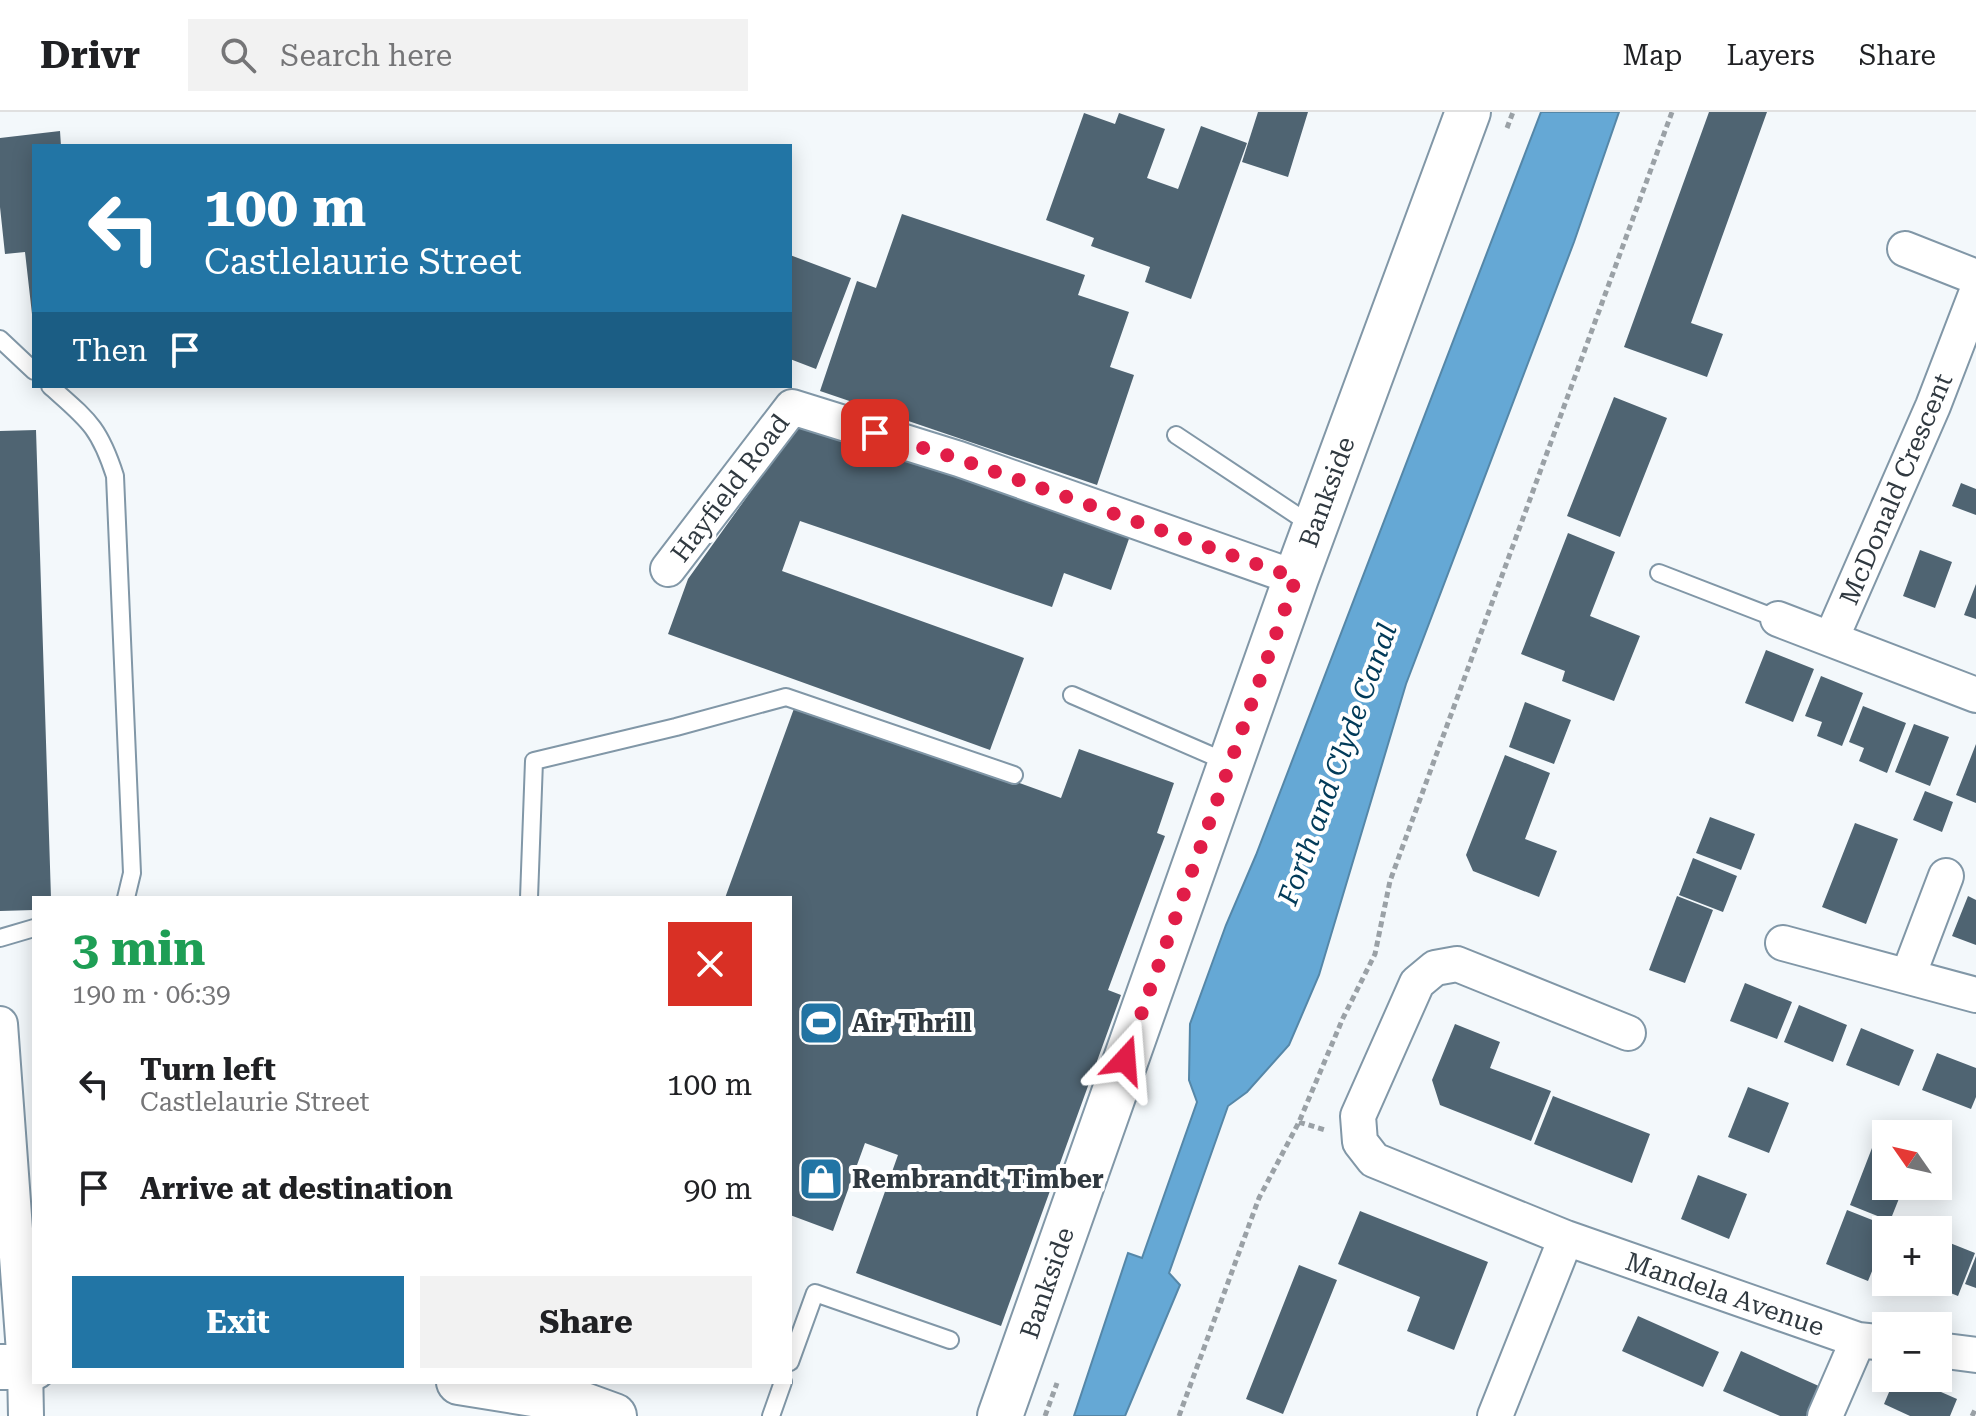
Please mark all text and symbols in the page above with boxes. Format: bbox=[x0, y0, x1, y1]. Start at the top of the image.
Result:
search box bbox=[188, 19, 748, 91]
text: Drivr bbox=[40, 33, 140, 77]
icon: search bbox=[216, 33, 260, 77]
text: Search here bbox=[280, 38, 452, 73]
text: Map bbox=[1623, 39, 1682, 72]
text: Layers bbox=[1726, 39, 1815, 72]
text: Share bbox=[1859, 39, 1936, 72]
text: 100 m bbox=[204, 174, 366, 240]
icon: left bbox=[72, 176, 176, 280]
text: Castlelaurie Street bbox=[204, 241, 522, 283]
icon: arrive bbox=[163, 328, 207, 372]
text: Then bbox=[72, 333, 147, 368]
street label: McDonald Crescent bbox=[1834, 369, 1958, 609]
pin bbox=[841, 399, 909, 467]
street label: Hayfield Road bbox=[665, 408, 795, 568]
icon: arrive bbox=[853, 411, 897, 455]
street label: Bankside bbox=[1293, 433, 1361, 551]
water label: Forth and Clyde Canal bbox=[1271, 619, 1404, 910]
text: 3 min bbox=[72, 921, 205, 977]
button: close bbox=[668, 922, 752, 1006]
text: 190 m · 06:39 bbox=[72, 979, 231, 1009]
sports icon: Air Thrill bbox=[797, 999, 845, 1047]
place label: Air Thrill bbox=[852, 1008, 972, 1038]
position arrow bbox=[1083, 1018, 1167, 1102]
text: Turn left bbox=[140, 1052, 276, 1087]
icon: left bbox=[72, 1062, 116, 1106]
text: 100 m bbox=[667, 1067, 752, 1102]
text: Castlelaurie Street bbox=[140, 1087, 369, 1117]
north arrow bbox=[1872, 1120, 1952, 1200]
map controls bbox=[1872, 1120, 1952, 1392]
shop icon: Rembrandt Timber bbox=[797, 1155, 845, 1203]
place label: Rembrandt Timber bbox=[852, 1164, 1104, 1194]
icon: arrive bbox=[72, 1166, 116, 1210]
text: Arrive at destination bbox=[140, 1171, 453, 1206]
text: 90 m bbox=[683, 1171, 752, 1206]
button: + bbox=[1872, 1216, 1952, 1296]
street label: Bankside bbox=[1014, 1223, 1080, 1343]
street label: Mandela Avenue bbox=[1622, 1246, 1828, 1342]
button: Exit bbox=[72, 1276, 404, 1368]
button: Share bbox=[420, 1276, 752, 1368]
button: − bbox=[1872, 1312, 1952, 1392]

